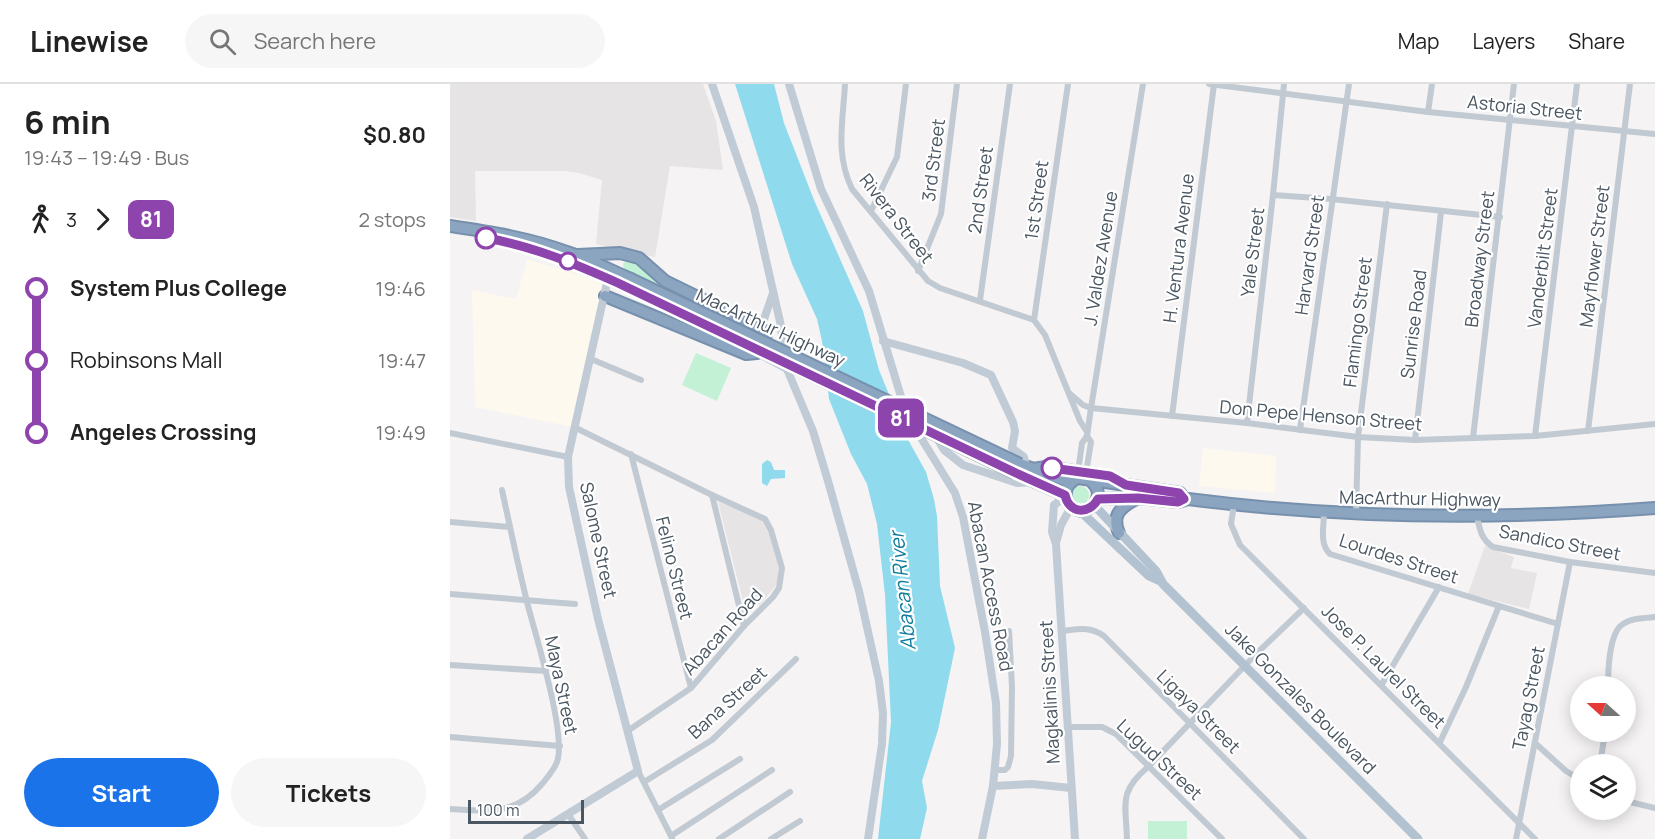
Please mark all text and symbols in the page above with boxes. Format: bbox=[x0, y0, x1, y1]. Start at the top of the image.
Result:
search box bbox=[185, 14, 605, 68]
text: Linewise bbox=[30, 22, 149, 60]
icon: search bbox=[206, 25, 239, 58]
text: Search here bbox=[254, 26, 376, 56]
text: Map bbox=[1398, 27, 1439, 55]
text: Layers bbox=[1472, 27, 1535, 55]
text: Share bbox=[1568, 27, 1625, 55]
street label: Astoria Street bbox=[1466, 89, 1584, 125]
text: 6 min bbox=[24, 99, 111, 144]
street label: 3rd Street bbox=[916, 117, 950, 203]
text: $0.80 bbox=[363, 120, 426, 150]
text: 19:43 – 19:49 · Bus bbox=[24, 144, 189, 171]
street label: 2nd Street bbox=[962, 145, 998, 235]
street label: 1st Street bbox=[1019, 159, 1053, 241]
street label: Rivera Street bbox=[854, 168, 940, 268]
street label: H. Ventura Avenue bbox=[1157, 172, 1199, 324]
street label: Mayflower Street bbox=[1573, 183, 1615, 329]
street label: Vanderbilt Street bbox=[1521, 187, 1563, 329]
street label: J. Valdez Avenue bbox=[1078, 189, 1122, 327]
street label: Broadway Street bbox=[1459, 189, 1499, 329]
street label: Harvard Street bbox=[1289, 193, 1329, 317]
icon: walk bbox=[24, 203, 57, 236]
icon: forward bbox=[86, 203, 119, 236]
text: 81 bbox=[140, 205, 162, 233]
text: 3 bbox=[66, 206, 77, 233]
text: 2 stops bbox=[358, 206, 426, 233]
street label: Yale Street bbox=[1235, 206, 1269, 298]
unlabelled marker bbox=[475, 227, 497, 249]
unlabelled marker bbox=[559, 252, 577, 270]
street label: Flamingo Street bbox=[1337, 255, 1377, 389]
street label: Sunrise Road bbox=[1394, 268, 1432, 380]
text: System Plus College bbox=[70, 273, 287, 303]
text: 19:46 bbox=[376, 275, 426, 302]
street label: MacArthur Highway bbox=[693, 282, 850, 372]
text: Robinsons Mall bbox=[70, 345, 223, 375]
text: 19:47 bbox=[378, 347, 426, 374]
street label: Don Pepe Henson Street bbox=[1219, 394, 1423, 436]
line badge: 81 bbox=[874, 398, 928, 438]
text: 81 bbox=[890, 404, 912, 432]
text: Angeles Crossing bbox=[70, 417, 256, 447]
text: 19:49 bbox=[376, 419, 426, 446]
unlabelled marker bbox=[1041, 457, 1063, 479]
street label: Salome Street bbox=[575, 480, 623, 600]
street label: MacArthur Highway bbox=[1339, 485, 1502, 511]
street label: Abacan Access Road bbox=[963, 499, 1019, 673]
street label: Felino Street bbox=[651, 514, 699, 622]
street label: Sandico Street bbox=[1497, 518, 1623, 566]
water label: Abacan River bbox=[882, 527, 922, 652]
street label: Lourdes Street bbox=[1336, 527, 1462, 589]
street label: Abacan Road bbox=[677, 582, 767, 680]
street label: Jose P. Laurel Street bbox=[1317, 599, 1451, 733]
street label: Jake Gonzales Boulevard bbox=[1220, 617, 1382, 779]
street label: Magkalinis Street bbox=[1033, 620, 1065, 764]
street label: Maya Street bbox=[540, 633, 584, 737]
street label: Tayag Street bbox=[1506, 644, 1550, 752]
street label: Bana Street bbox=[682, 660, 772, 744]
street label: Ligaya Street bbox=[1152, 664, 1246, 758]
north arrow bbox=[1570, 676, 1636, 742]
map controls bbox=[1570, 676, 1636, 820]
street label: Lugud Street bbox=[1112, 713, 1208, 805]
button: layers bbox=[1570, 754, 1636, 820]
button: Start bbox=[24, 758, 219, 827]
button: Tickets bbox=[231, 758, 426, 827]
scale bar bbox=[468, 797, 584, 824]
text: 100 m bbox=[477, 799, 520, 821]

